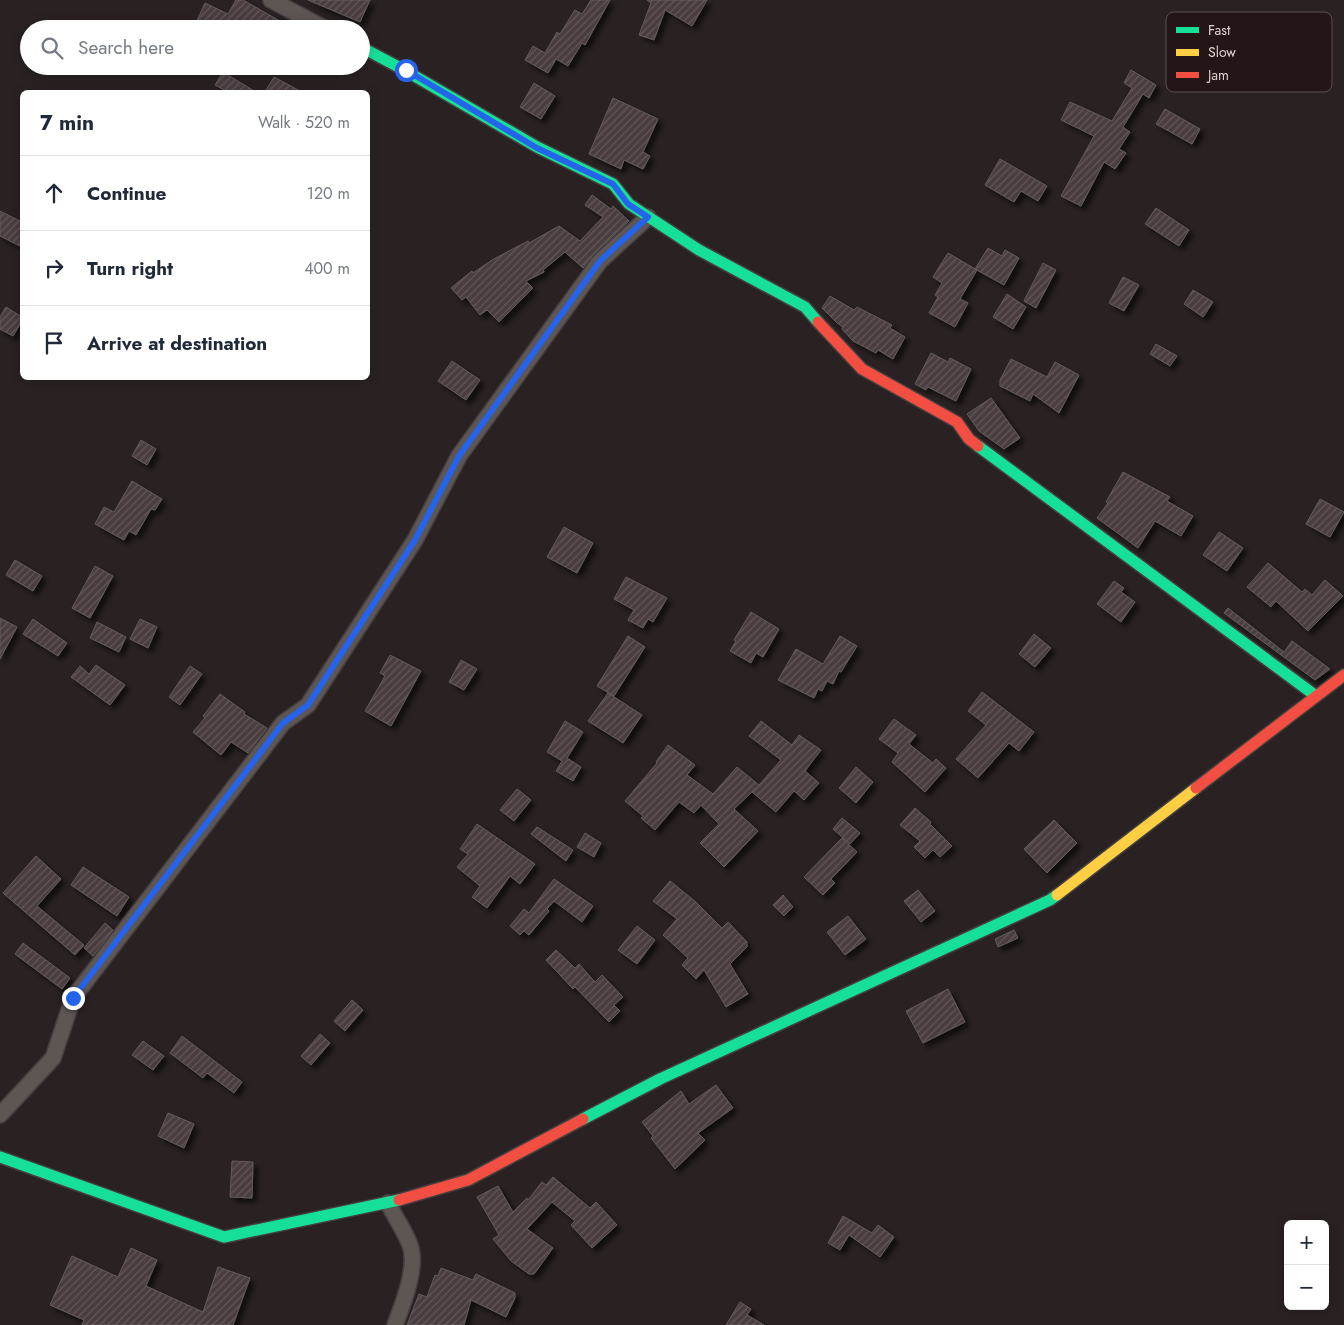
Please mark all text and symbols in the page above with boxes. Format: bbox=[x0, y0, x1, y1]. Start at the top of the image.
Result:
legend bbox=[1166, 12, 1332, 92]
search box bbox=[20, 20, 370, 75]
text: Fast bbox=[1208, 20, 1231, 40]
icon: search bbox=[38, 34, 66, 62]
text: Search here bbox=[78, 34, 174, 61]
text: Slow bbox=[1208, 42, 1236, 62]
route start bbox=[395, 59, 418, 82]
text: Jam bbox=[1206, 65, 1229, 85]
text: 7 min bbox=[40, 108, 94, 138]
text: Walk · 520 m bbox=[258, 111, 350, 134]
icon: ahead bbox=[40, 179, 68, 207]
text: Continue bbox=[87, 180, 166, 207]
text: 120 m bbox=[307, 182, 350, 205]
icon: right bbox=[40, 254, 68, 282]
text: Turn right bbox=[87, 255, 173, 282]
text: 400 m bbox=[304, 257, 350, 280]
icon: arrive bbox=[40, 329, 68, 357]
text: Arrive at destination bbox=[87, 330, 267, 357]
route end bbox=[62, 987, 85, 1010]
map controls bbox=[1284, 1220, 1329, 1310]
button: + bbox=[1284, 1220, 1329, 1265]
button: − bbox=[1284, 1265, 1329, 1310]

